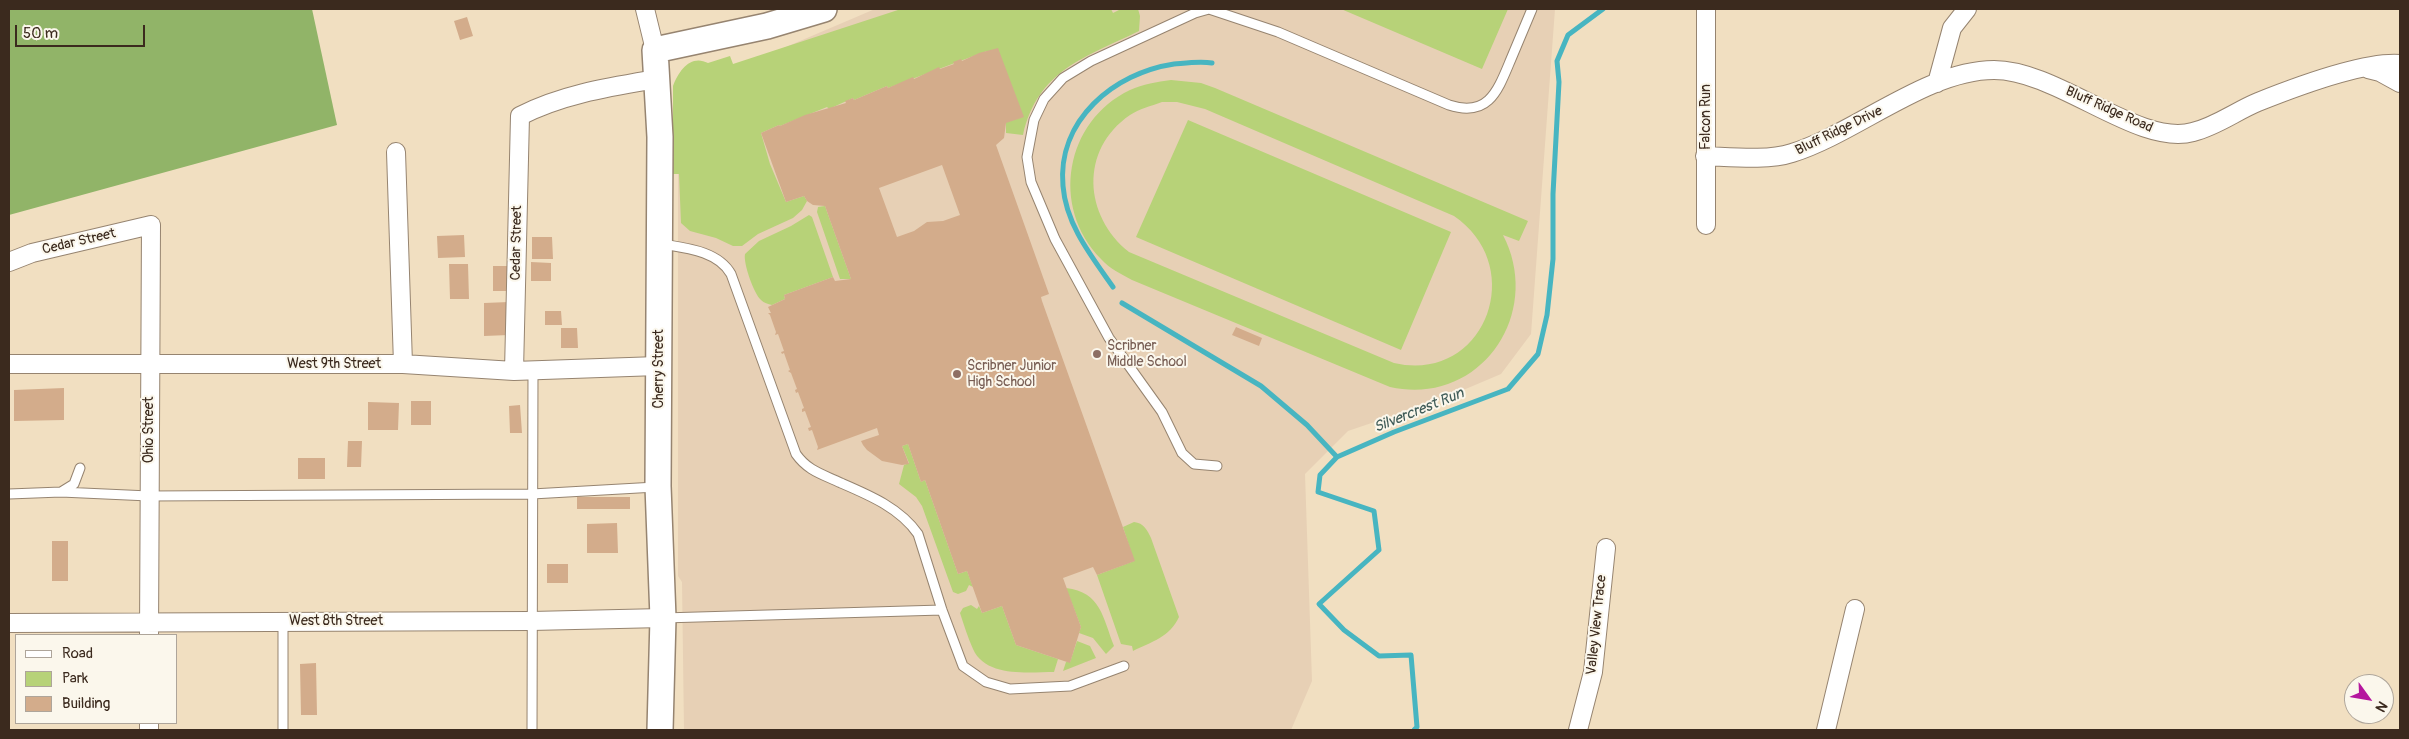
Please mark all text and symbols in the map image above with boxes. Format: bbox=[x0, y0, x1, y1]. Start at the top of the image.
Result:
scale bar bbox=[18, 15, 148, 47]
text: 50 m bbox=[23, 24, 58, 43]
street label: Bluff Ridge Road bbox=[2063, 83, 2155, 137]
street label: Falcon Run bbox=[1698, 84, 1714, 150]
street label: Bluff Ridge Drive bbox=[1793, 103, 1885, 159]
street label: Cedar Street bbox=[508, 205, 526, 281]
street label: Cedar Street bbox=[41, 225, 117, 259]
street label: Cherry Street bbox=[651, 329, 667, 409]
place label: Scribner Middle School bbox=[1107, 338, 1187, 371]
marker: Scribner Middle School bbox=[1091, 348, 1103, 360]
street label: West 9th Street bbox=[287, 356, 381, 372]
place label: Scribner Junior High School bbox=[967, 358, 1056, 391]
marker: Scribner Junior High School bbox=[951, 368, 963, 380]
water label: Silvercrest Run bbox=[1371, 385, 1467, 437]
street label: Ohio Street bbox=[141, 397, 157, 463]
street label: Valley View Trace bbox=[1583, 574, 1611, 676]
street label: West 8th Street bbox=[289, 613, 383, 629]
legend bbox=[15, 634, 178, 724]
text: Road bbox=[62, 644, 93, 663]
text: Park bbox=[62, 669, 88, 688]
north arrow bbox=[2344, 674, 2394, 724]
text: Building bbox=[62, 694, 110, 713]
text: N bbox=[2372, 698, 2391, 715]

